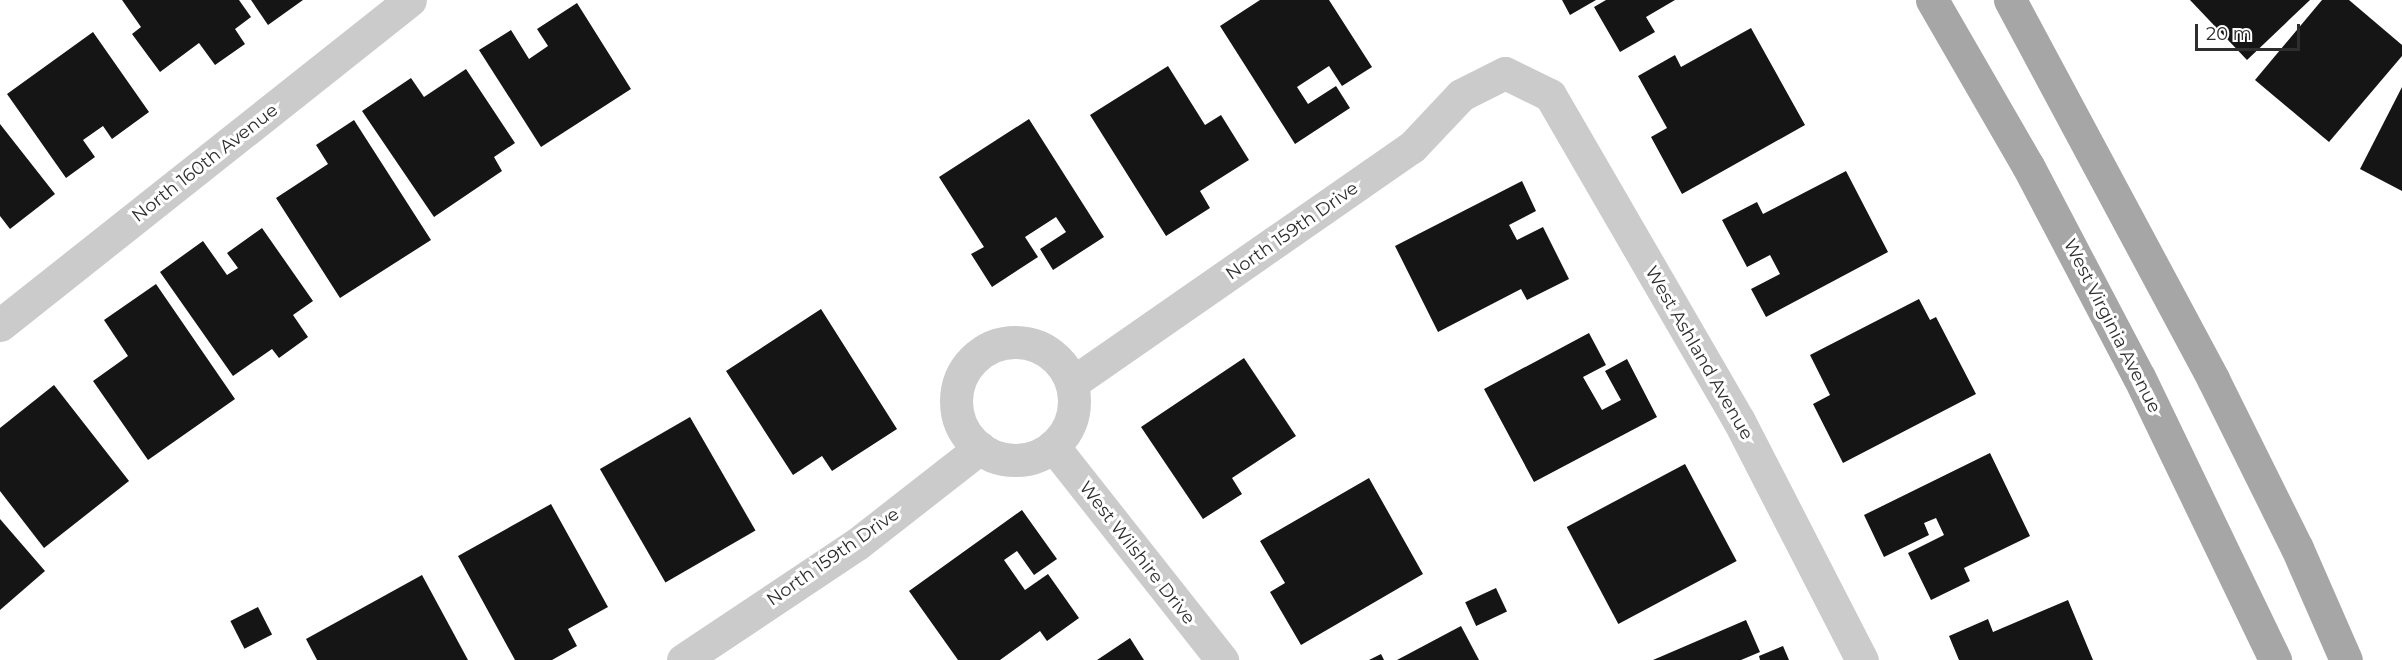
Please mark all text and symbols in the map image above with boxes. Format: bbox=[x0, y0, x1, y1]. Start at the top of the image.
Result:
scale bar bbox=[2198, 12, 2303, 50]
text: 20 m bbox=[2206, 23, 2252, 45]
street label: North 160th Avenue bbox=[128, 99, 282, 227]
street label: North 159th Drive bbox=[1222, 177, 1362, 285]
street label: West Virginia Avenue bbox=[2059, 235, 2165, 417]
street label: West Ashland Avenue bbox=[1640, 262, 1758, 444]
street label: West Wilshire Drive bbox=[1074, 477, 1200, 629]
street label: North 159th Drive bbox=[763, 503, 903, 611]

